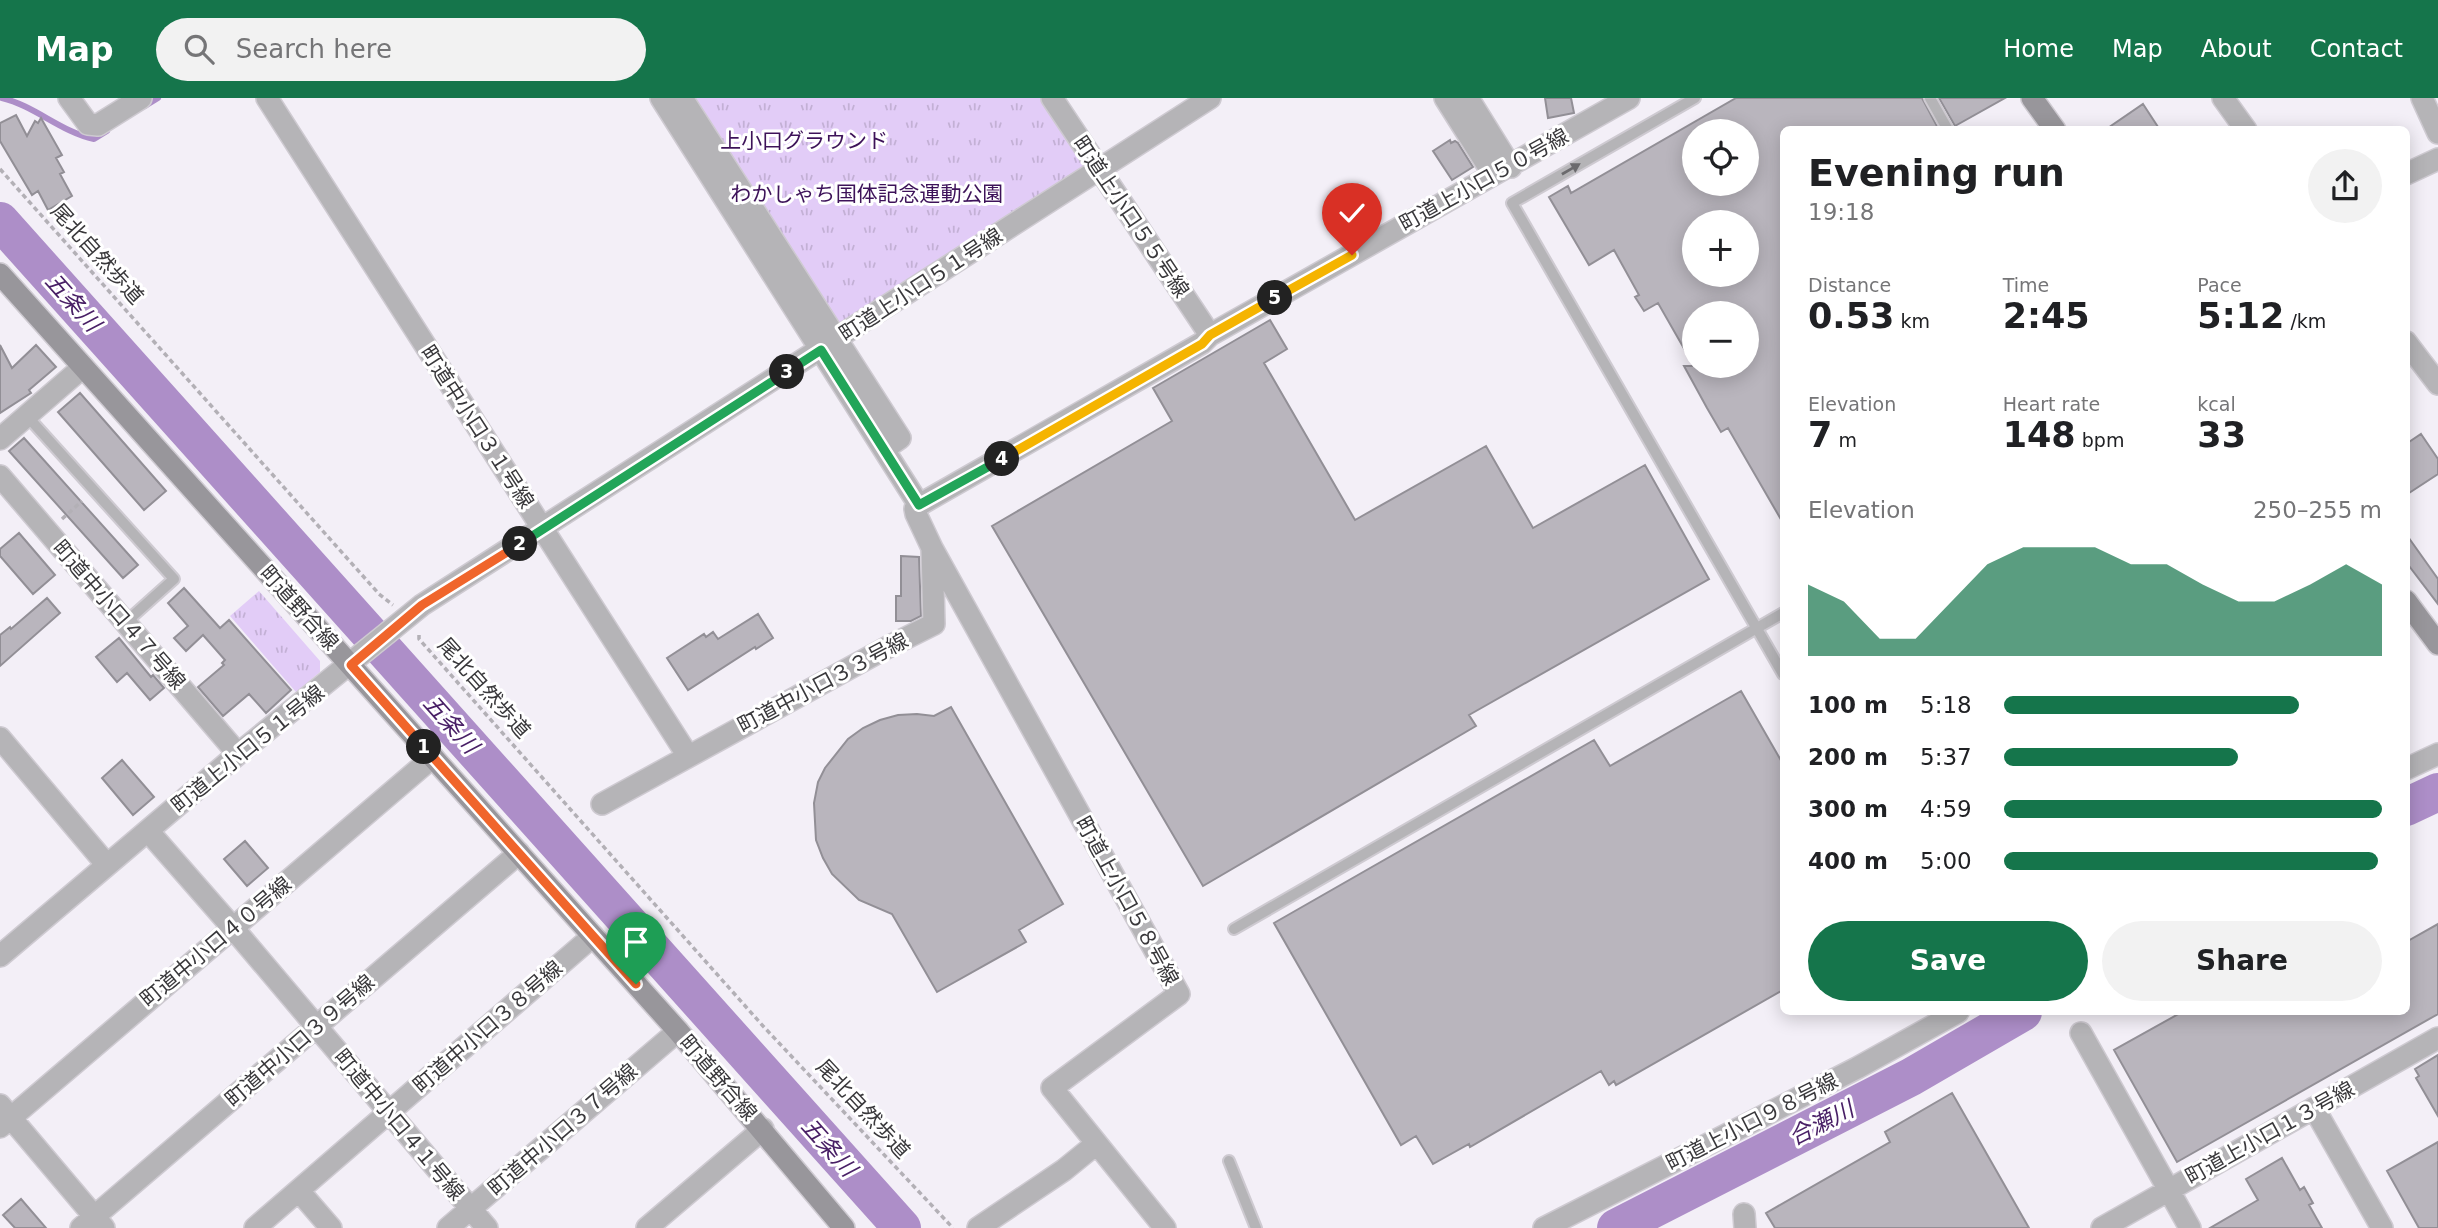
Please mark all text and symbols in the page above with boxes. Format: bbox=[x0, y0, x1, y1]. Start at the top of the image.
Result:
search box bbox=[156, 18, 646, 81]
text: Map bbox=[35, 30, 114, 69]
icon: search bbox=[180, 30, 218, 68]
text: Search here bbox=[236, 34, 392, 64]
text: Home bbox=[2003, 35, 2074, 63]
text: Map bbox=[2112, 35, 2163, 63]
text: About bbox=[2201, 35, 2272, 63]
text: Contact bbox=[2310, 35, 2403, 63]
map controls bbox=[1682, 119, 1759, 378]
button: locate bbox=[1682, 119, 1759, 196]
street label: 町道上小口５０号線 bbox=[1396, 124, 1572, 236]
park label: 上小口グラウンド bbox=[720, 129, 888, 153]
street label: 町道上小口５５号線 bbox=[1068, 132, 1194, 302]
button: share bbox=[2308, 149, 2382, 223]
text: Evening run bbox=[1808, 151, 2065, 195]
one-way arrow bbox=[1562, 163, 1581, 175]
park label: わかしゃち国体記念運動公園 bbox=[731, 182, 1004, 206]
pin bbox=[1322, 183, 1382, 255]
icon: check bbox=[1333, 194, 1371, 232]
street label: 尾北自然歩道 bbox=[46, 199, 148, 309]
text: 19:18 bbox=[1808, 199, 1874, 225]
button: + bbox=[1682, 210, 1759, 287]
street label: 町道上小口５１号線 bbox=[835, 223, 1007, 347]
water label: 五条川 bbox=[40, 268, 108, 339]
text: Distance bbox=[1808, 274, 1891, 296]
text: Time bbox=[2003, 274, 2049, 296]
text: Pace bbox=[2197, 274, 2242, 296]
pin: 5 bbox=[1258, 280, 1292, 316]
text: 5 bbox=[1268, 286, 1281, 308]
text: 0.53 bbox=[1808, 296, 1894, 336]
text: 2:45 bbox=[2003, 296, 2090, 336]
text: 5:12 bbox=[2197, 296, 2284, 336]
button: − bbox=[1682, 301, 1759, 378]
text: km bbox=[1894, 310, 1930, 332]
text: /km bbox=[2284, 310, 2326, 332]
street label: 町道中小口３１号線 bbox=[415, 341, 539, 513]
pin: 3 bbox=[770, 354, 804, 390]
text: 3 bbox=[780, 360, 793, 382]
text: Elevation bbox=[1808, 393, 1896, 415]
text: Heart rate bbox=[2003, 393, 2100, 415]
text: kcal bbox=[2197, 393, 2236, 415]
text: 7 bbox=[1808, 415, 1832, 455]
text: 148 bbox=[2003, 415, 2076, 455]
text: 33 bbox=[2197, 415, 2246, 455]
text: m bbox=[1832, 429, 1857, 451]
text: bpm bbox=[2076, 429, 2124, 451]
pin: 4 bbox=[984, 442, 1020, 476]
text: 4 bbox=[995, 447, 1008, 469]
text: Elevation bbox=[1808, 497, 1915, 523]
text: 250–255 m bbox=[2253, 497, 2382, 523]
pin: 2 bbox=[503, 526, 538, 562]
text: 2 bbox=[513, 532, 526, 554]
street label: 町道中小口４７号線 bbox=[48, 536, 190, 694]
street label: 町道野合線 bbox=[255, 561, 343, 655]
street label: 町道中小口３３号線 bbox=[734, 628, 912, 738]
street label: 尾北自然歩道 bbox=[433, 633, 535, 743]
street label: 町道上小口５１号線 bbox=[167, 680, 329, 818]
water label: 五条川 bbox=[418, 690, 486, 761]
text: 100 m bbox=[1808, 692, 1888, 718]
text: 5:18 bbox=[1920, 692, 1972, 718]
pin: 1 bbox=[406, 730, 442, 764]
text: 1 bbox=[417, 735, 430, 757]
text: 200 m bbox=[1808, 744, 1888, 770]
text: 5:37 bbox=[1920, 744, 1972, 770]
text: 300 m bbox=[1808, 796, 1888, 822]
text: 4:59 bbox=[1920, 796, 1972, 822]
street label: 町道上小口５８号線 bbox=[1071, 813, 1183, 989]
text: 400 m bbox=[1808, 848, 1888, 874]
text: 5:00 bbox=[1920, 848, 1972, 874]
street label: 町道中小口４０号線 bbox=[136, 872, 296, 1012]
pin bbox=[606, 912, 666, 984]
button: Save bbox=[1808, 921, 2088, 1001]
button: Share bbox=[2102, 921, 2382, 1001]
icon: arrive bbox=[617, 923, 655, 961]
street label: 町道中小口３８号線 bbox=[409, 956, 567, 1098]
street label: 町道中小口３９号線 bbox=[221, 970, 379, 1112]
street label: 町道野合線 bbox=[675, 1031, 761, 1125]
street label: 町道中小口４１号線 bbox=[329, 1045, 469, 1205]
street label: 尾北自然歩道 bbox=[811, 1055, 915, 1163]
street label: 町道中小口３７号線 bbox=[484, 1059, 642, 1201]
street label: 町道上小口９８号線 bbox=[1662, 1068, 1842, 1176]
street label: 町道上小口１３号線 bbox=[2182, 1077, 2358, 1189]
water label: 合瀬川 bbox=[1784, 1094, 1860, 1150]
water label: 五条川 bbox=[796, 1113, 864, 1184]

